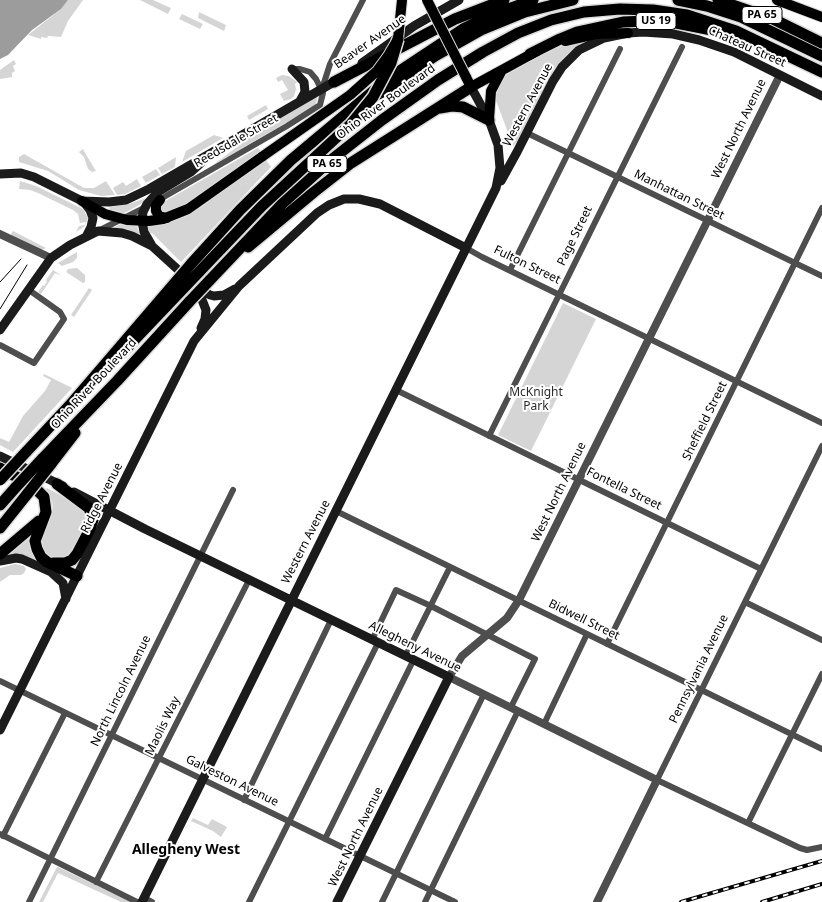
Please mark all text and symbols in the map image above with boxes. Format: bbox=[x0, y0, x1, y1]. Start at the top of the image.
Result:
road number: PA 65 bbox=[742, 6, 782, 24]
street label: Beaver Avenue bbox=[331, 12, 409, 72]
road number: US 19 bbox=[636, 12, 676, 30]
street label: Chateau Street bbox=[706, 23, 788, 71]
street label: Ohio River Boulevard bbox=[334, 61, 438, 143]
street label: Western Avenue bbox=[500, 61, 556, 149]
street label: West North Avenue bbox=[709, 77, 769, 181]
street label: Reedsdale Street bbox=[191, 111, 281, 171]
road number: PA 65 bbox=[307, 156, 347, 172]
street label: Manhattan Street bbox=[632, 167, 726, 223]
street label: Page Street bbox=[554, 204, 596, 268]
street label: Fulton Street bbox=[491, 243, 563, 287]
street label: Ohio River Boulevard bbox=[48, 336, 140, 432]
street label: Sheffield Street bbox=[680, 379, 730, 463]
park label: McKnight Park bbox=[509, 386, 563, 414]
street label: West North Avenue bbox=[529, 440, 589, 544]
street label: Ridge Avenue bbox=[78, 460, 126, 536]
street label: Fontella Street bbox=[584, 465, 664, 513]
street label: Western Avenue bbox=[279, 498, 333, 586]
street label: Bidwell Street bbox=[546, 597, 622, 643]
street label: Pennsylvania Avenue bbox=[666, 612, 732, 726]
street label: Allegheny Avenue bbox=[366, 618, 464, 676]
street label: North Lincoln Avenue bbox=[88, 633, 154, 749]
street label: Maolis Way bbox=[143, 694, 183, 758]
street label: Galveston Avenue bbox=[183, 752, 281, 810]
street label: West North Avenue bbox=[326, 785, 386, 889]
district label: Allegheny West bbox=[132, 842, 240, 858]

